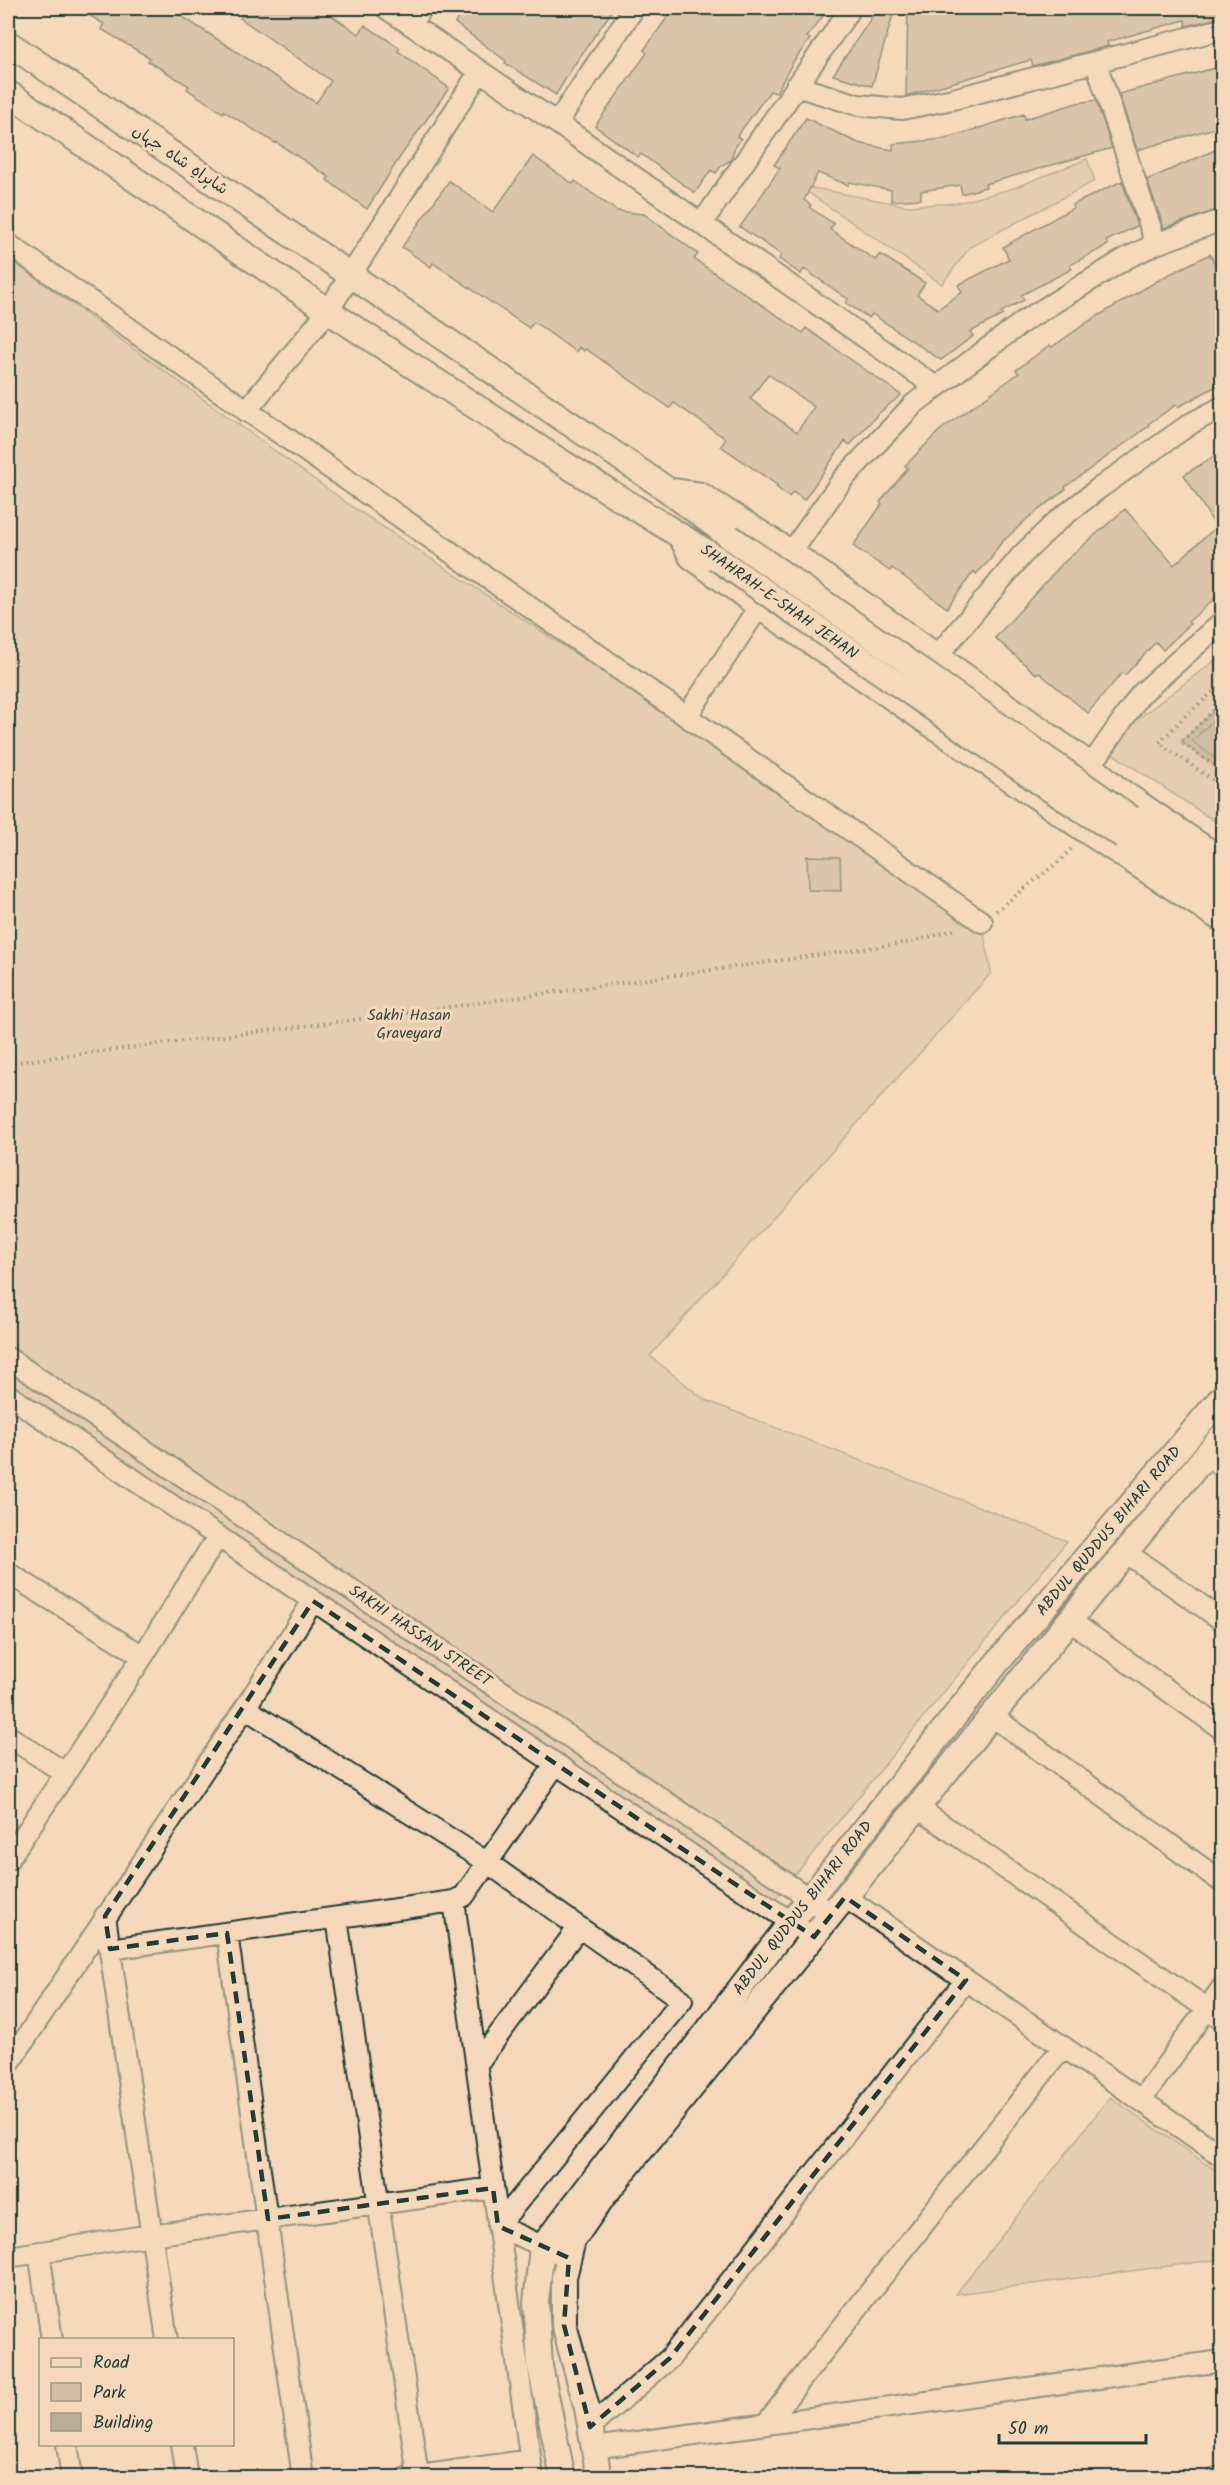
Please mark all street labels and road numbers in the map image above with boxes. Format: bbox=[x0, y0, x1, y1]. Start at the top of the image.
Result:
street label: شاہراہِ شاہ جہاں bbox=[127, 119, 233, 201]
street label: SHAHRAH-E-SHAH JEHAN bbox=[695, 538, 863, 666]
street label: ABDUL QUDDUS BIHARI ROAD bbox=[1030, 1440, 1188, 1622]
street label: SAKHI HASSAN STREET bbox=[343, 1579, 498, 1694]
street label: ABDUL QUDDUS BIHARI ROAD bbox=[727, 1815, 879, 2001]

